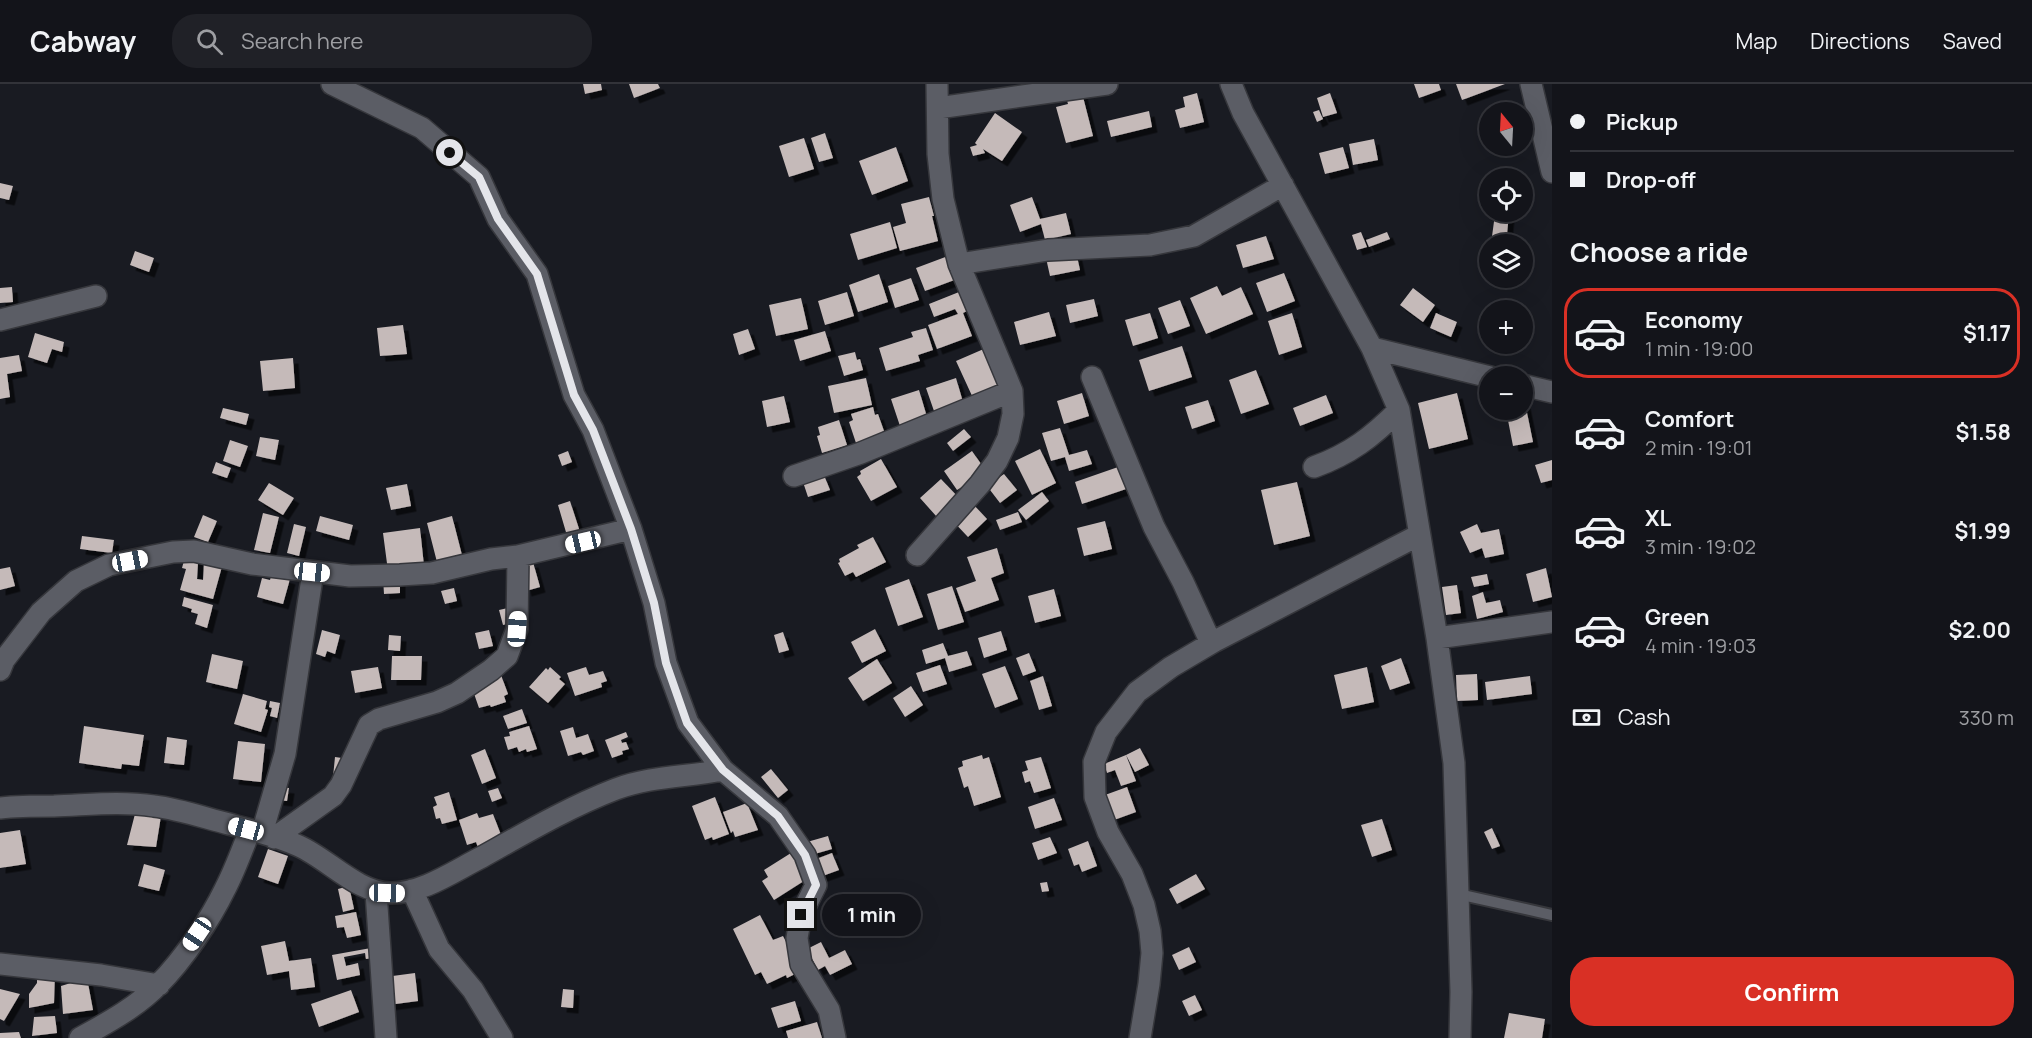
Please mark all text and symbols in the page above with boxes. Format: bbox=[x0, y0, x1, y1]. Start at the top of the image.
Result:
search box bbox=[172, 14, 592, 68]
text: Cabway bbox=[30, 22, 136, 60]
icon: search bbox=[193, 25, 226, 58]
text: Search here bbox=[241, 26, 363, 56]
text: Map bbox=[1736, 27, 1777, 55]
text: Directions bbox=[1810, 27, 1910, 55]
text: Saved bbox=[1943, 27, 2002, 55]
north arrow bbox=[1479, 102, 1533, 156]
map controls bbox=[1479, 102, 1533, 420]
text: Pickup bbox=[1606, 107, 1678, 137]
route start bbox=[436, 139, 463, 166]
text: Drop-off bbox=[1606, 165, 1696, 195]
button: locate bbox=[1479, 168, 1533, 222]
text: Choose a ride bbox=[1570, 233, 1748, 270]
button: layers bbox=[1479, 234, 1533, 288]
button: + bbox=[1479, 300, 1533, 354]
text: Economy bbox=[1645, 305, 1743, 335]
icon: car bbox=[1573, 306, 1627, 360]
text: $1.17 bbox=[1963, 318, 2011, 348]
text: 1 min · 19:00 bbox=[1645, 335, 1753, 362]
button: − bbox=[1479, 366, 1533, 420]
text: Comfort bbox=[1645, 404, 1734, 434]
icon: car bbox=[1573, 405, 1627, 459]
text: $1.58 bbox=[1955, 417, 2011, 447]
text: 2 min · 19:01 bbox=[1645, 434, 1753, 461]
text: XL bbox=[1645, 503, 1671, 533]
icon: car bbox=[1573, 504, 1627, 558]
text: $1.99 bbox=[1954, 516, 2011, 546]
car bbox=[563, 529, 603, 555]
text: 3 min · 19:02 bbox=[1645, 533, 1756, 560]
car bbox=[111, 549, 149, 573]
car bbox=[293, 561, 331, 583]
text: Green bbox=[1645, 602, 1710, 632]
icon: car bbox=[1573, 603, 1627, 657]
car bbox=[507, 610, 527, 648]
text: $2.00 bbox=[1948, 615, 2011, 645]
text: 4 min · 19:03 bbox=[1645, 632, 1756, 659]
icon: cash bbox=[1570, 701, 1603, 734]
text: Cash bbox=[1618, 702, 1671, 732]
text: 330 m bbox=[1959, 704, 2014, 731]
car bbox=[226, 816, 266, 842]
car bbox=[369, 884, 405, 902]
callout: 1 min bbox=[822, 894, 921, 936]
route end bbox=[787, 901, 814, 928]
text: 1 min bbox=[847, 901, 896, 928]
car bbox=[179, 914, 215, 954]
button: Confirm bbox=[1570, 957, 2014, 1026]

